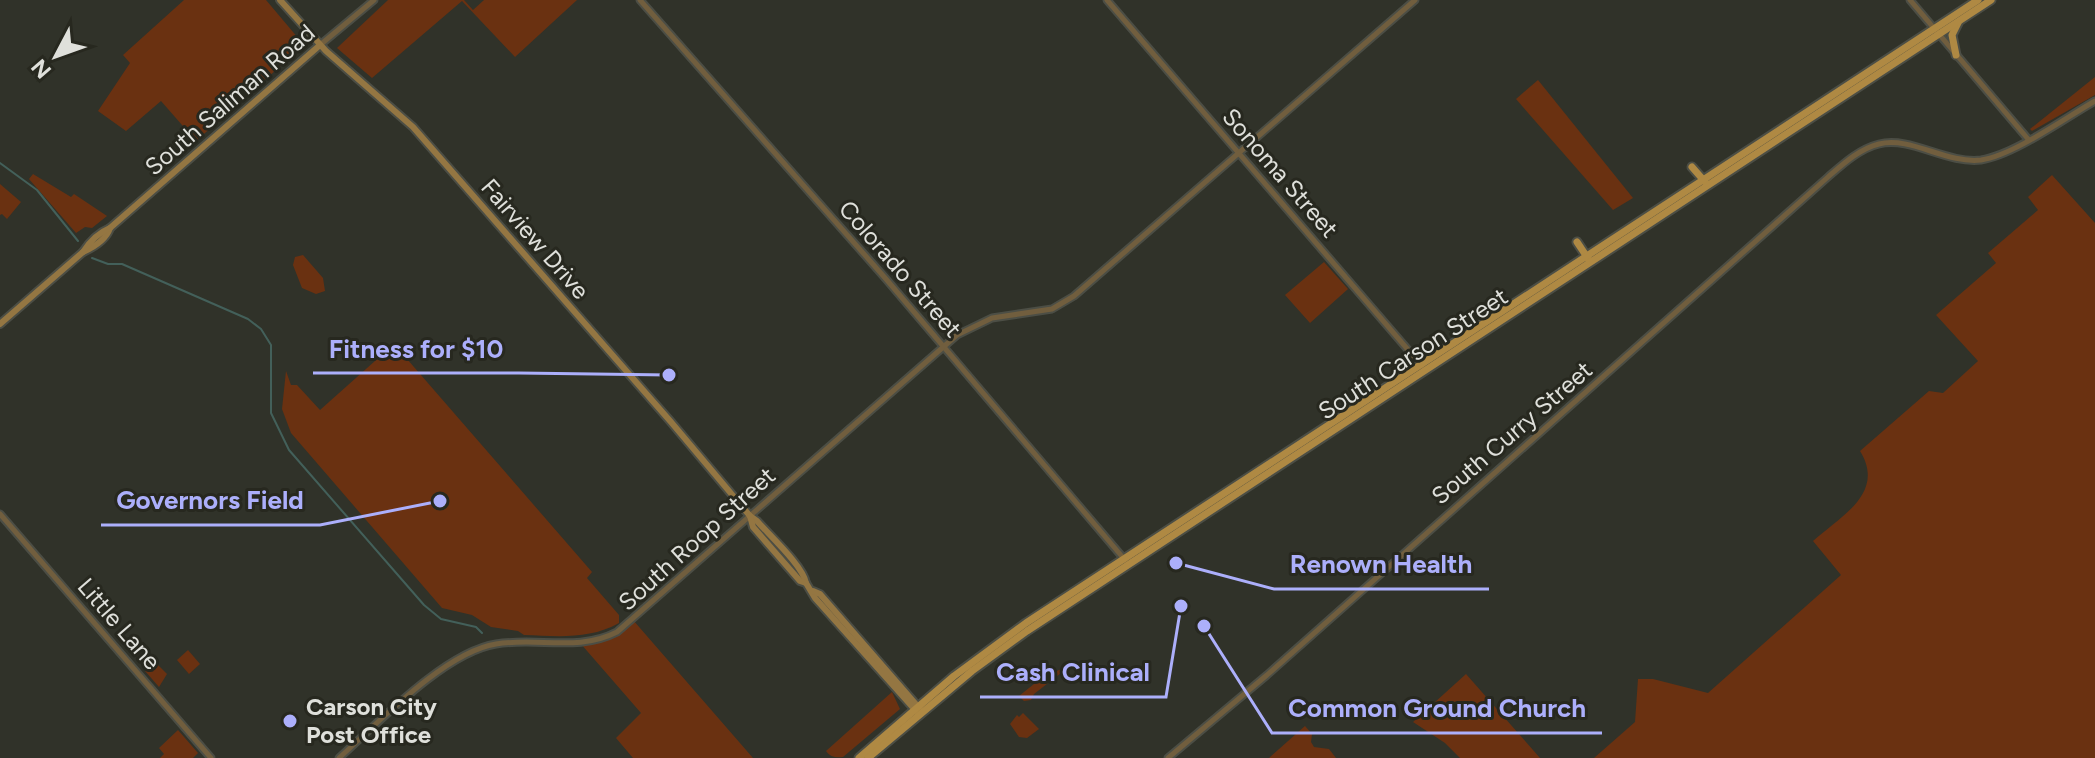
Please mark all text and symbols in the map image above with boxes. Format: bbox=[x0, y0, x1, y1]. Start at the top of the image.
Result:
north arrow bbox=[16, 16, 96, 96]
street label: South Saliman Road bbox=[139, 18, 321, 181]
text: N bbox=[26, 54, 57, 84]
street label: Sonoma Street bbox=[1216, 102, 1344, 243]
street label: Fairview Drive bbox=[475, 173, 595, 305]
street label: Colorado Street bbox=[833, 194, 968, 343]
street label: South Carson Street bbox=[1313, 282, 1513, 426]
callout: Fitness for $10 bbox=[313, 323, 519, 373]
text: Fitness for $10 bbox=[329, 333, 503, 365]
street label: South Curry Street bbox=[1426, 355, 1598, 510]
street label: South Roop Street bbox=[612, 461, 781, 617]
callout: Governors Field bbox=[101, 475, 320, 525]
text: Governors Field bbox=[116, 484, 304, 516]
callout: Renown Health bbox=[1274, 539, 1489, 589]
text: Renown Health bbox=[1290, 548, 1472, 580]
street label: Little Lane bbox=[72, 572, 167, 675]
callout: Cash Clinical bbox=[980, 647, 1166, 697]
text: Cash Clinical bbox=[996, 656, 1150, 688]
callout: Common Ground Church bbox=[1272, 683, 1602, 733]
place label: Carson City Post Office bbox=[306, 692, 437, 749]
text: Common Ground Church bbox=[1288, 692, 1586, 724]
marker: Carson City Post Office bbox=[281, 712, 299, 730]

